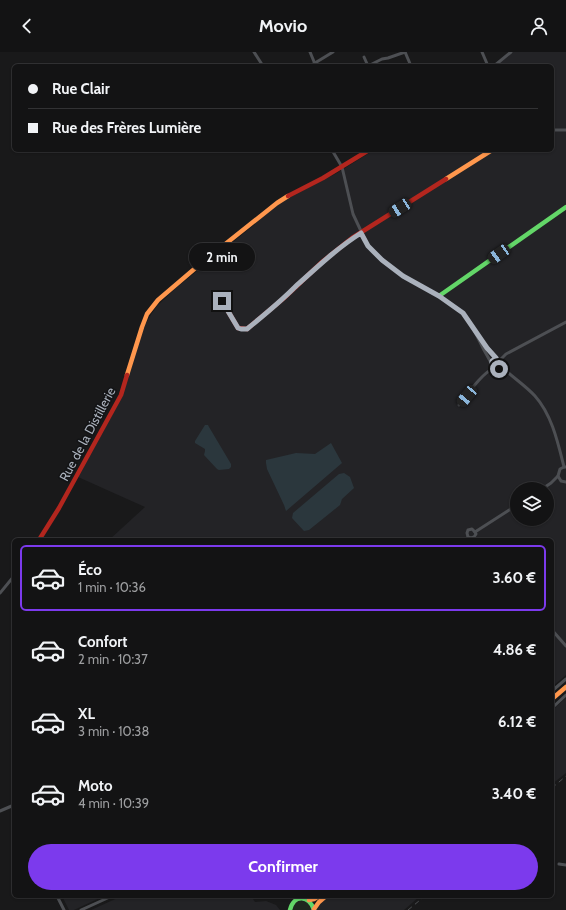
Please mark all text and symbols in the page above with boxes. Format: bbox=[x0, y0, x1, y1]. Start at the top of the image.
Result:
icon: back bbox=[16, 15, 38, 37]
text: Movio bbox=[259, 15, 307, 37]
icon: person bbox=[528, 15, 550, 37]
text: Rue Clair bbox=[52, 80, 110, 98]
text: Rue des Frères Lumière bbox=[52, 119, 201, 137]
car bbox=[387, 196, 413, 220]
car bbox=[486, 242, 512, 266]
callout: 2 min bbox=[189, 243, 255, 271]
text: 2 min bbox=[206, 249, 238, 265]
route end bbox=[213, 292, 231, 310]
route start bbox=[490, 360, 508, 378]
car bbox=[455, 383, 479, 409]
street label: Rue de la Distillerie bbox=[56, 384, 119, 484]
map controls bbox=[510, 482, 554, 526]
button: layers bbox=[510, 482, 554, 526]
icon: car bbox=[30, 560, 66, 596]
text: Éco bbox=[78, 561, 102, 579]
text: 3.60 € bbox=[493, 569, 536, 587]
text: 1 min · 10:36 bbox=[78, 579, 146, 595]
icon: car bbox=[30, 632, 66, 668]
text: Confort bbox=[78, 633, 127, 651]
text: 4.86 € bbox=[493, 641, 536, 659]
text: 2 min · 10:37 bbox=[78, 651, 148, 667]
icon: car bbox=[30, 704, 66, 740]
text: XL bbox=[78, 705, 95, 723]
text: 6.12 € bbox=[498, 713, 536, 731]
text: 3 min · 10:38 bbox=[78, 723, 149, 739]
icon: car bbox=[30, 776, 66, 812]
text: Moto bbox=[78, 777, 112, 795]
text: 3.40 € bbox=[492, 785, 536, 803]
text: 4 min · 10:39 bbox=[78, 795, 149, 811]
button: Confirmer bbox=[28, 844, 538, 890]

